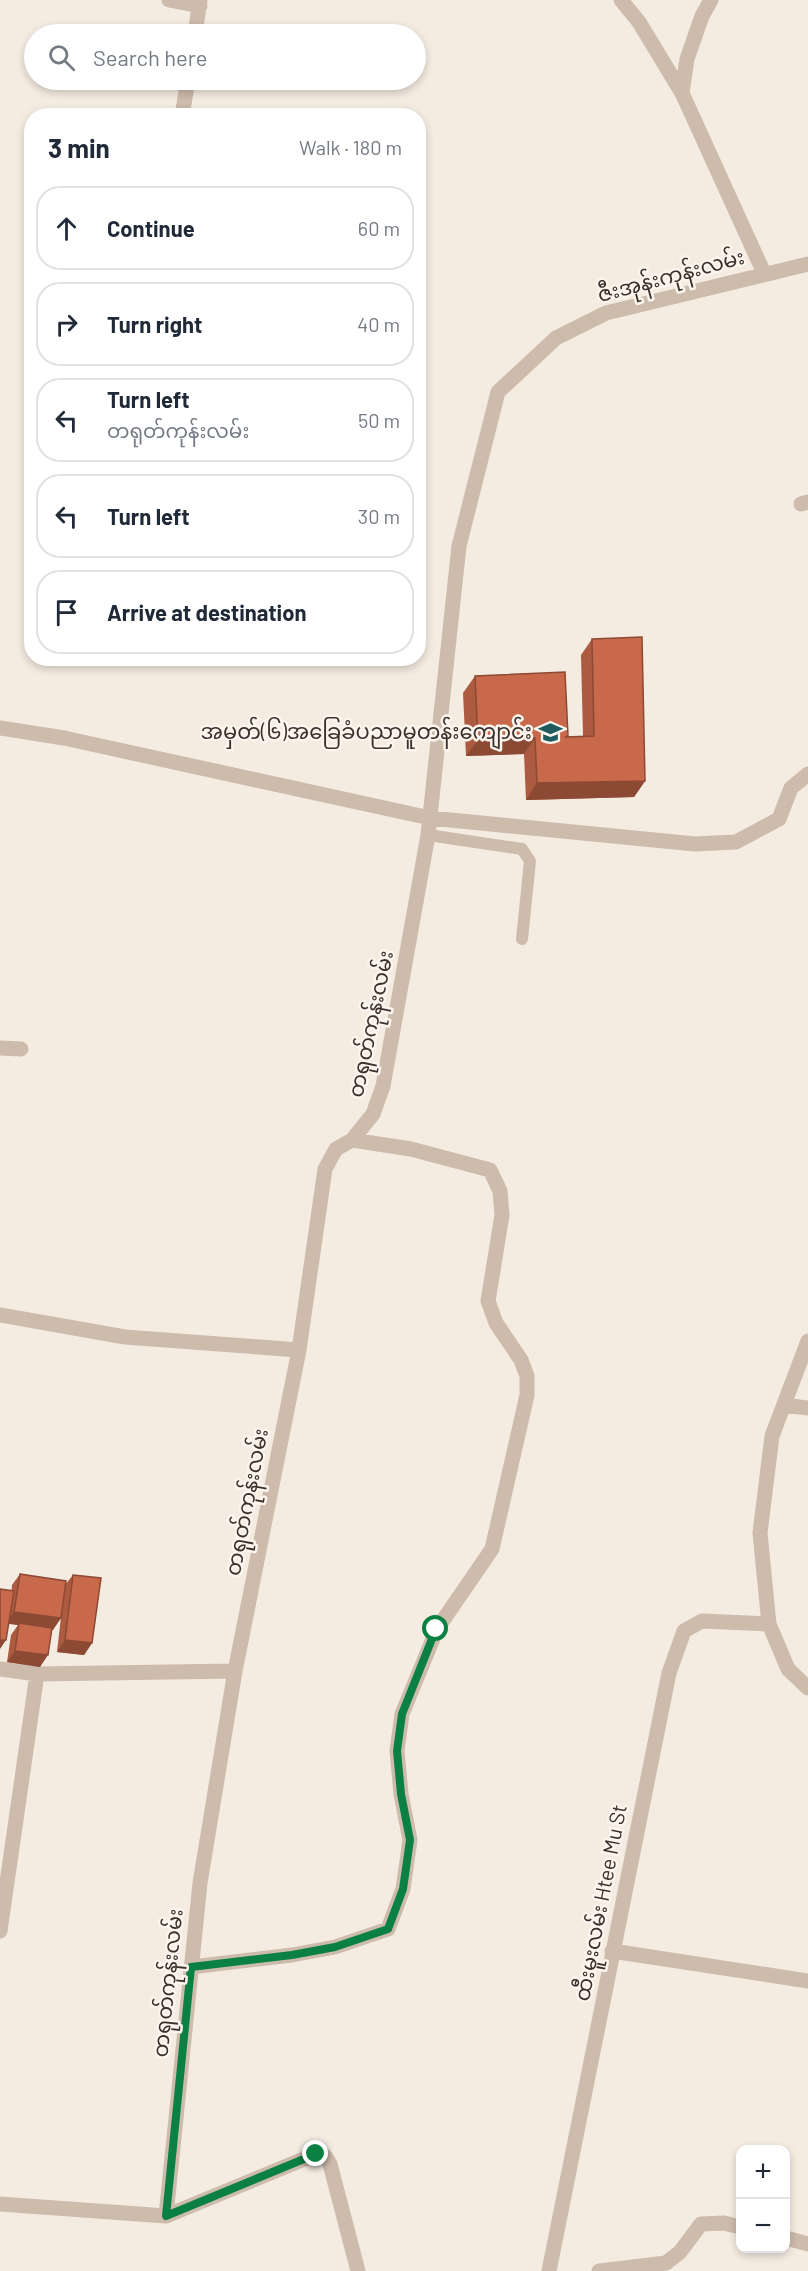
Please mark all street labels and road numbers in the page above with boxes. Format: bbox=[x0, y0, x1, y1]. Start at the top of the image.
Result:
street label: ဇီးအုန်းကုန်းလမ်း bbox=[594, 241, 748, 312]
street label: တရုတ်ကုန်းလမ်း bbox=[340, 948, 403, 1101]
street label: တရုတ်ကုန်းလမ်း bbox=[217, 1426, 278, 1579]
street label: ထီးမူးလမ်း Htee Mu St bbox=[566, 1802, 637, 2004]
street label: တရုတ်ကုန်းလမ်း bbox=[144, 1907, 193, 2059]

